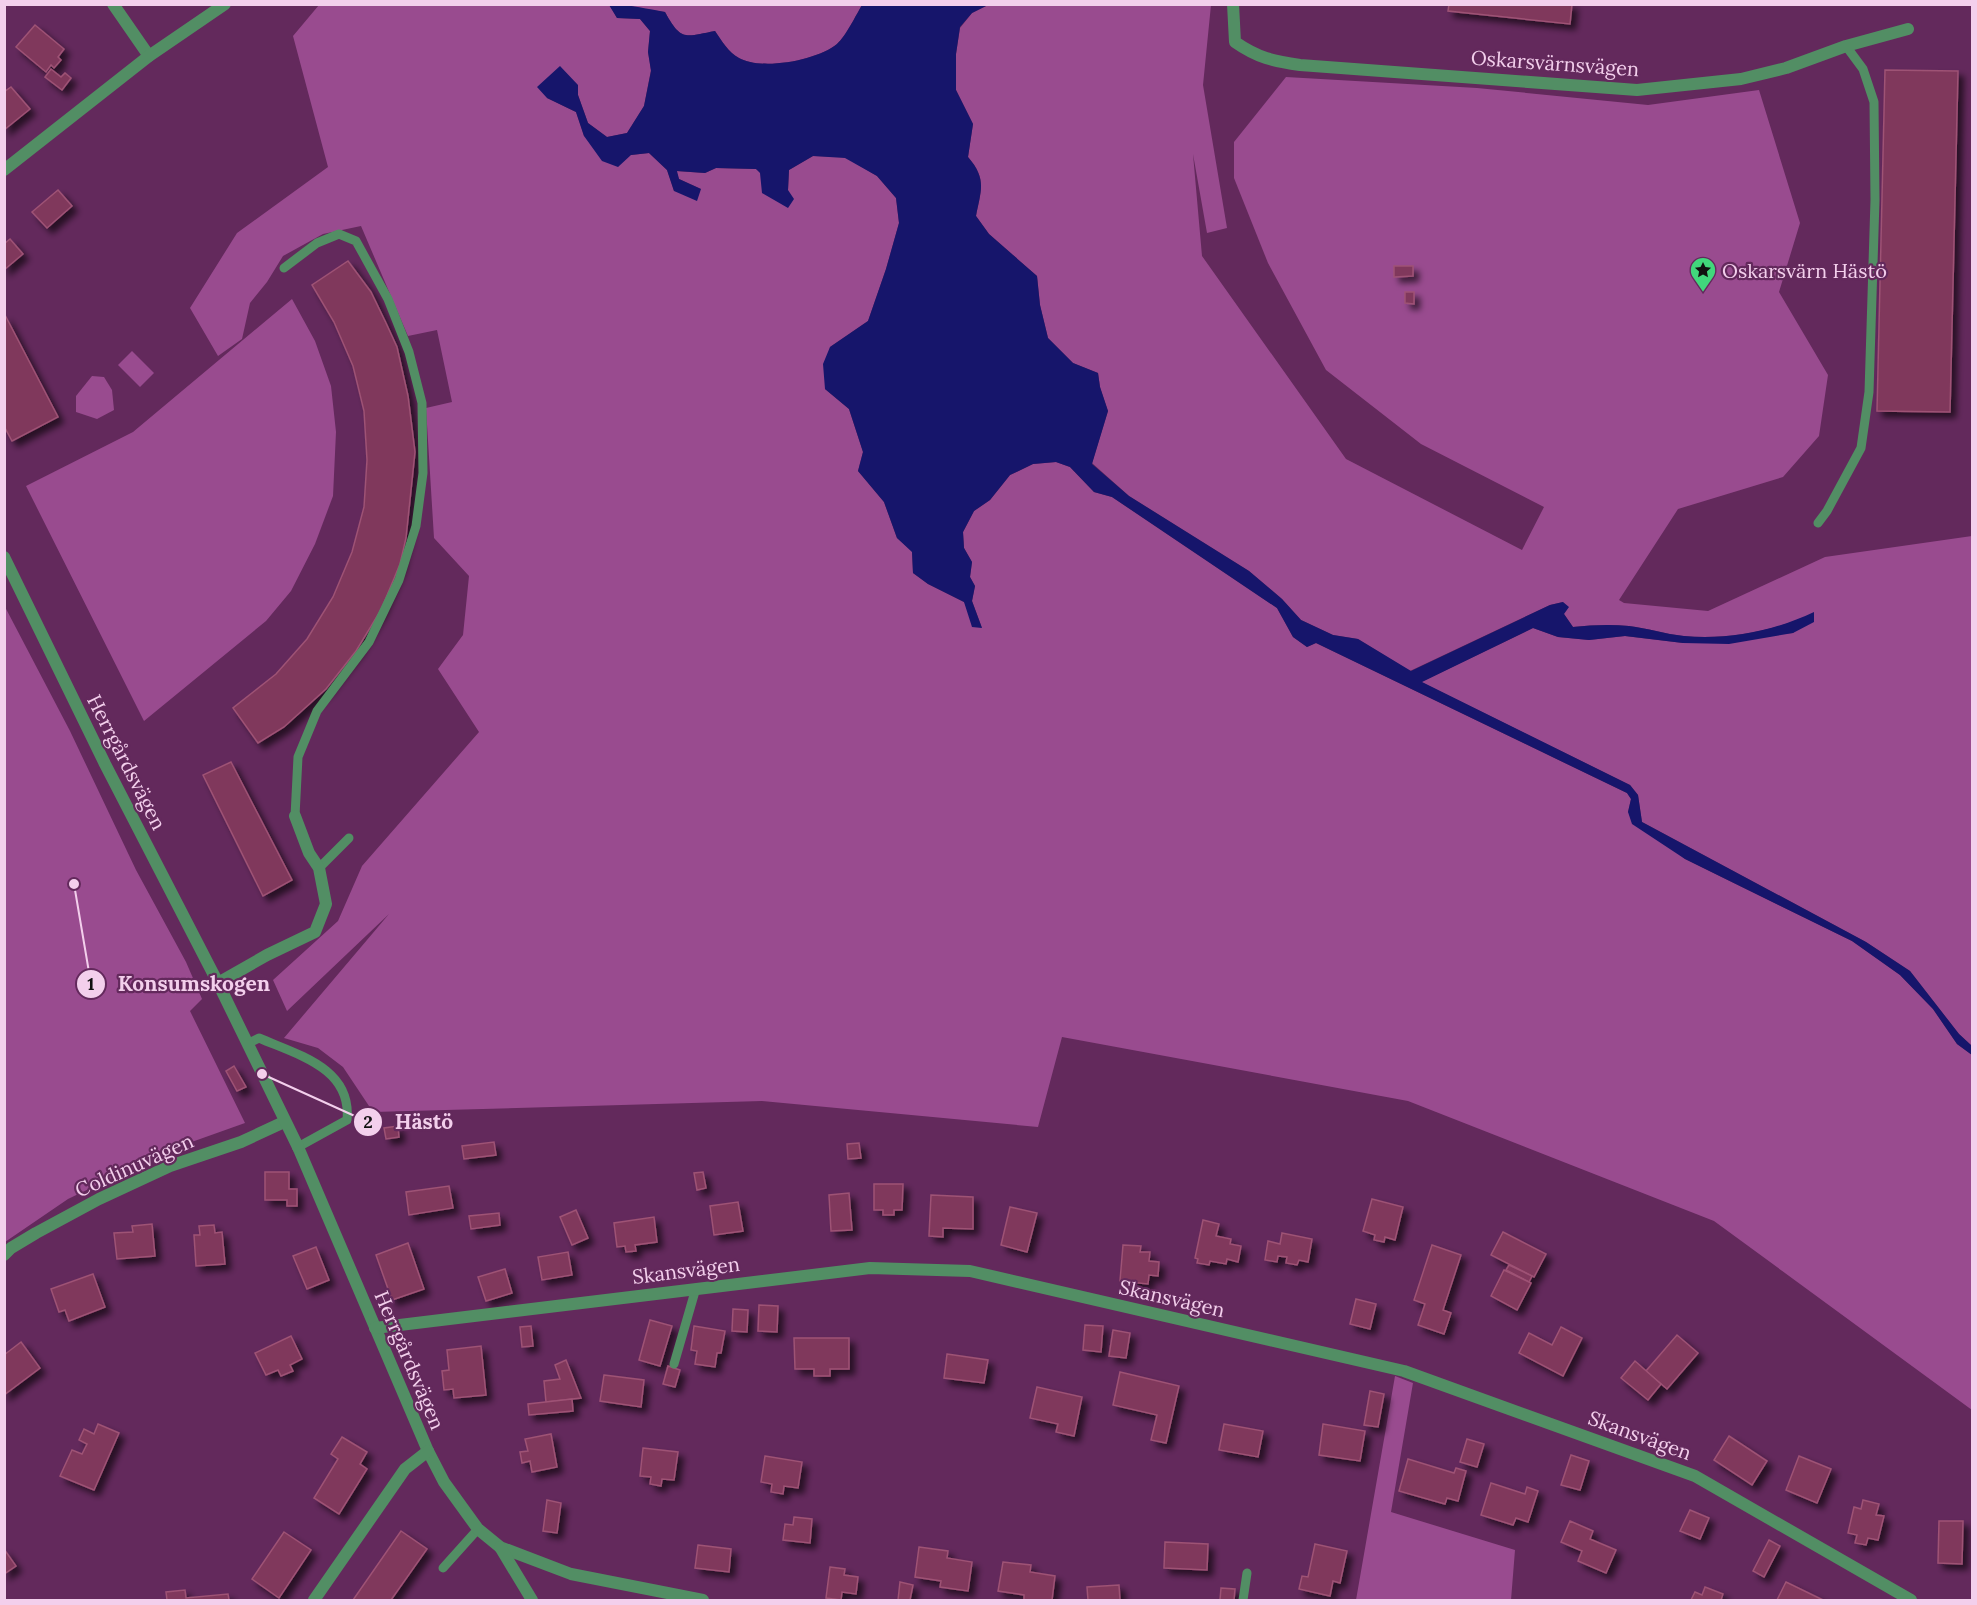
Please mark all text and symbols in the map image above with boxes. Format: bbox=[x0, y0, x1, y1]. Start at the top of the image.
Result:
street label: Oskarsvärnsvägen bbox=[1470, 45, 1640, 81]
place icon: Oskarsvärn Hästö bbox=[1688, 255, 1718, 293]
place label: Oskarsvärn Hästö bbox=[1722, 258, 1887, 283]
street label: Herrgårdsvägen bbox=[82, 690, 172, 834]
callout: Konsumskogen bbox=[76, 965, 282, 1004]
text: Konsumskogen bbox=[118, 970, 270, 997]
text: 1 bbox=[87, 972, 95, 995]
callout: Hästö bbox=[353, 1102, 466, 1141]
text: Hästö bbox=[395, 1108, 453, 1135]
text: 2 bbox=[363, 1110, 373, 1133]
street label: Coldinuvägen bbox=[71, 1128, 197, 1202]
street label: Skansvägen bbox=[631, 1251, 741, 1289]
street label: Skansvägen bbox=[1117, 1274, 1227, 1322]
street label: Herrgårdsvägen bbox=[369, 1287, 451, 1433]
street label: Skansvägen bbox=[1585, 1405, 1695, 1465]

